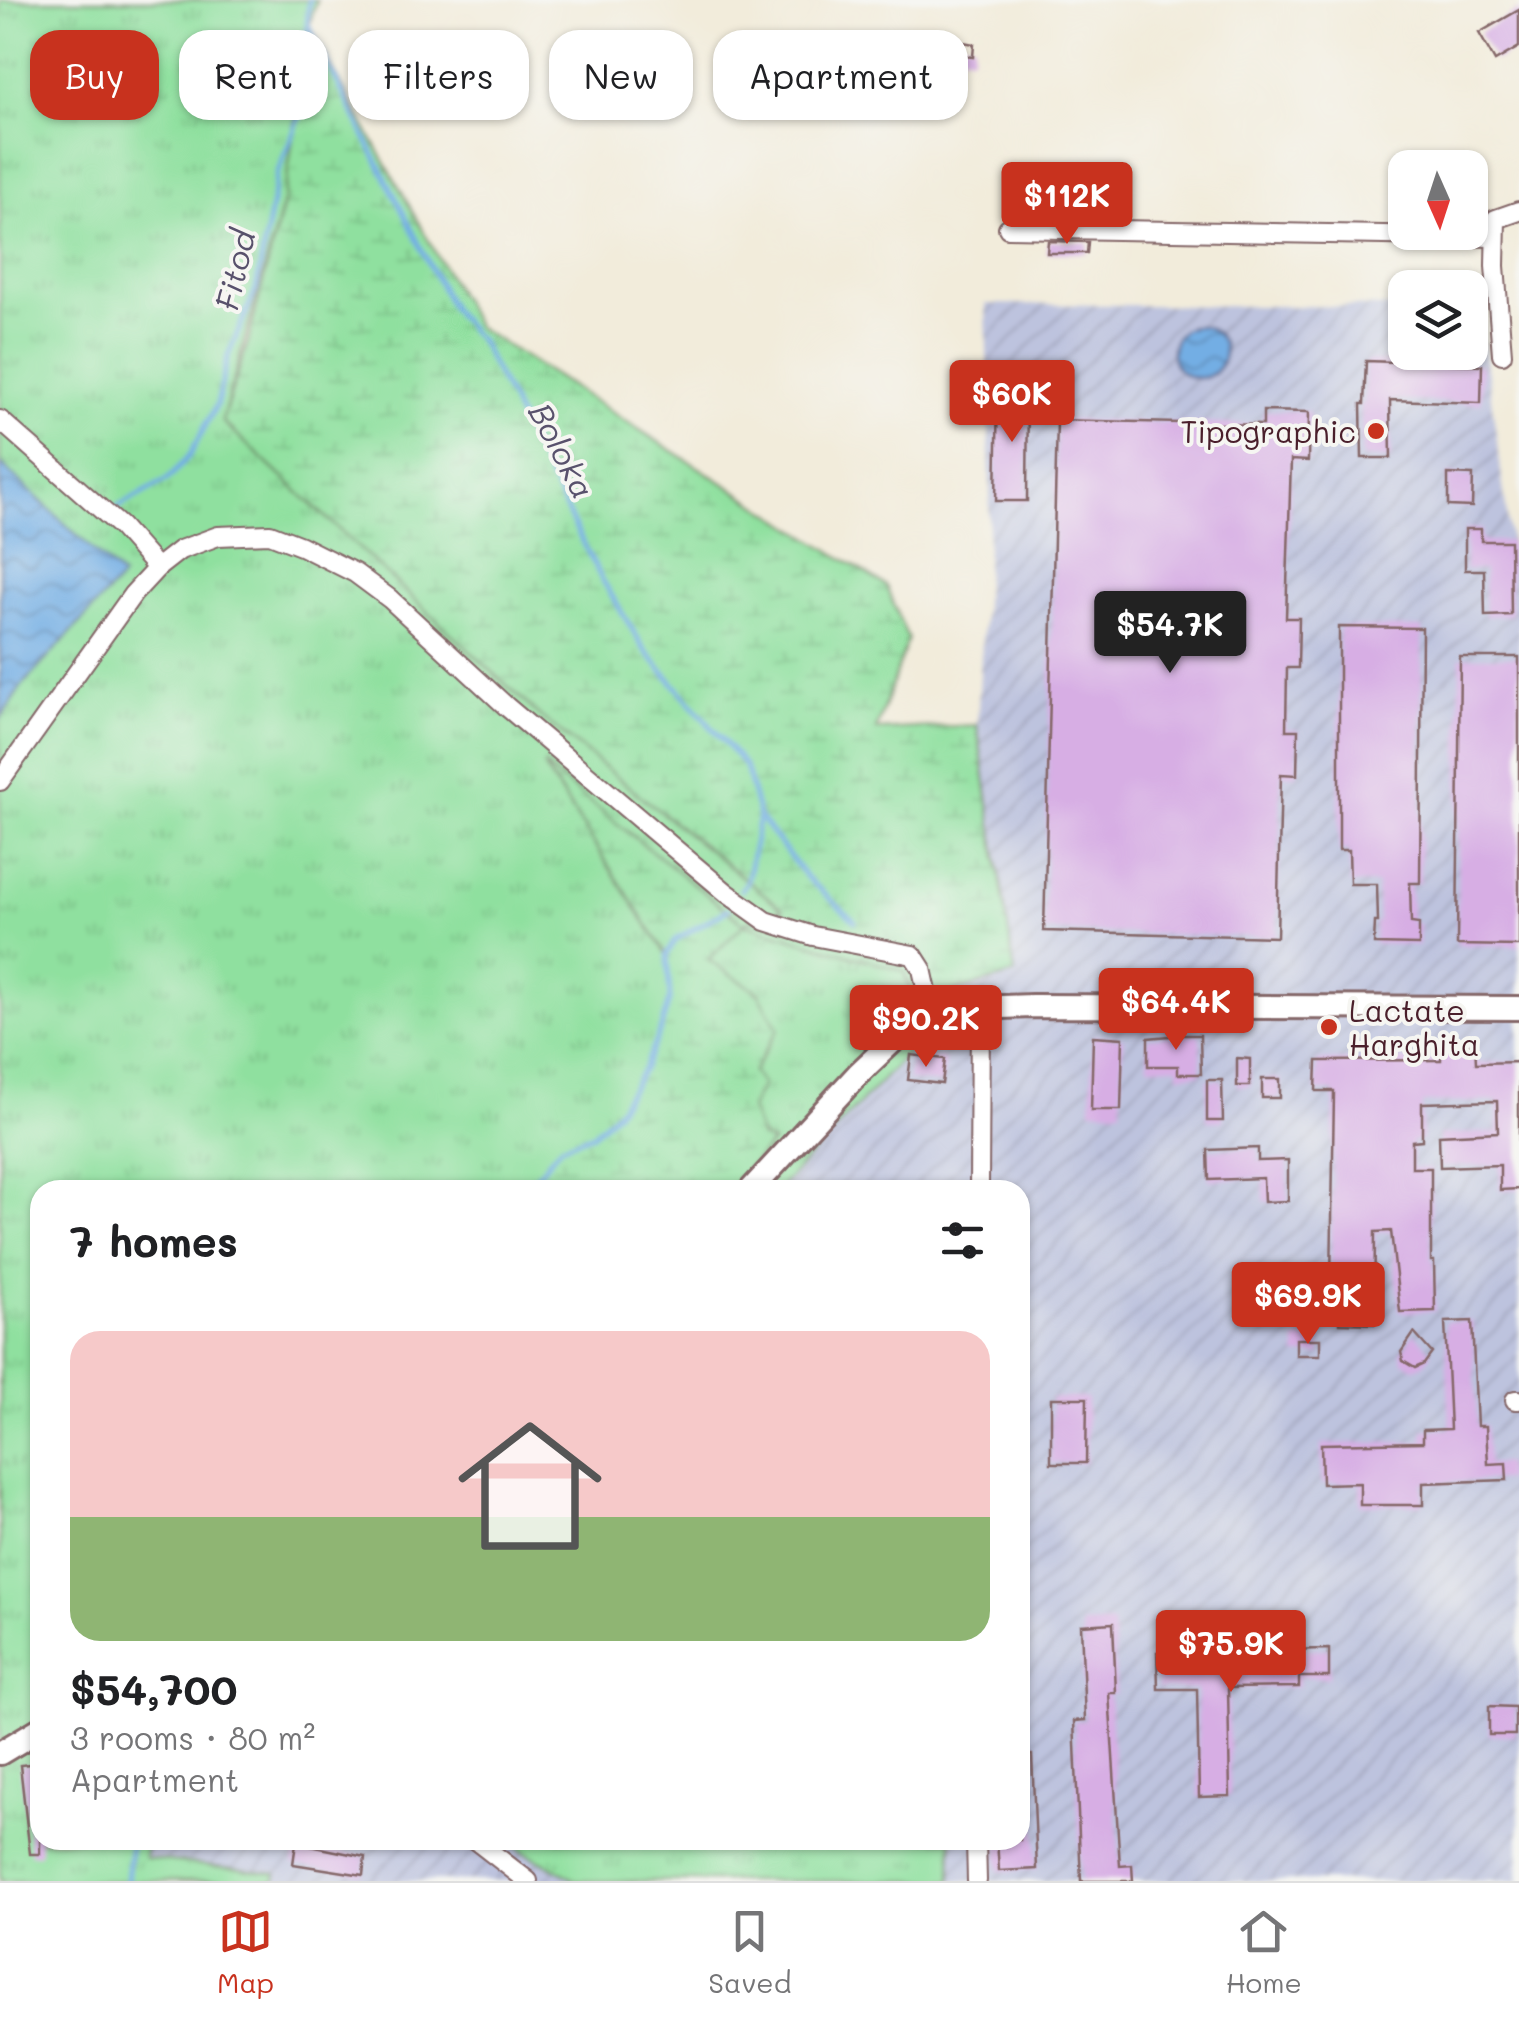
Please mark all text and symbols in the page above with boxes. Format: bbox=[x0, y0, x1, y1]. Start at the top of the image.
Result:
chip: Buy bbox=[30, 30, 159, 120]
chip: Rent bbox=[179, 30, 328, 120]
chip: Filters bbox=[348, 30, 529, 120]
chip: New bbox=[549, 30, 693, 120]
chip: Apartment bbox=[713, 30, 968, 120]
north arrow bbox=[1388, 150, 1488, 250]
map controls bbox=[1388, 150, 1488, 370]
pin: $112K bbox=[997, 162, 1137, 247]
text: $112K bbox=[1023, 173, 1111, 215]
water label: Fitod bbox=[204, 224, 264, 314]
button: layers bbox=[1388, 270, 1488, 370]
pin: $60K bbox=[953, 360, 1071, 445]
text: $60K bbox=[972, 371, 1052, 413]
water label: Boloka bbox=[520, 395, 606, 505]
place label: Tipographic bbox=[1180, 411, 1356, 451]
marker: Tipographic bbox=[1365, 420, 1387, 442]
pin: $54.7K bbox=[1089, 591, 1251, 676]
text: $54.7K bbox=[1116, 602, 1224, 644]
pin: $64.4K bbox=[1095, 968, 1257, 1053]
text: $64.4K bbox=[1121, 979, 1231, 1021]
pin: $90.2K bbox=[845, 985, 1007, 1070]
place label: Lactate Harghita bbox=[1349, 990, 1480, 1064]
text: $90.2K bbox=[872, 996, 980, 1038]
marker: Lactate Harghita bbox=[1318, 1016, 1340, 1038]
text: 7 homes bbox=[70, 1213, 238, 1268]
icon: filters bbox=[935, 1213, 990, 1268]
pin: $69.9K bbox=[1227, 1262, 1389, 1347]
text: $69.9K bbox=[1254, 1273, 1362, 1315]
icon: home bbox=[440, 1396, 620, 1576]
pin: $75.9K bbox=[1150, 1610, 1312, 1695]
text: $75.9K bbox=[1178, 1621, 1284, 1663]
text: $54,700 bbox=[70, 1661, 237, 1716]
text: 3 rooms · 80 m² bbox=[70, 1716, 315, 1758]
text: Apartment bbox=[70, 1758, 239, 1800]
tab: Map bbox=[217, 1904, 274, 2000]
tab: Saved bbox=[708, 1904, 791, 2000]
tab: Home bbox=[1226, 1904, 1302, 2000]

